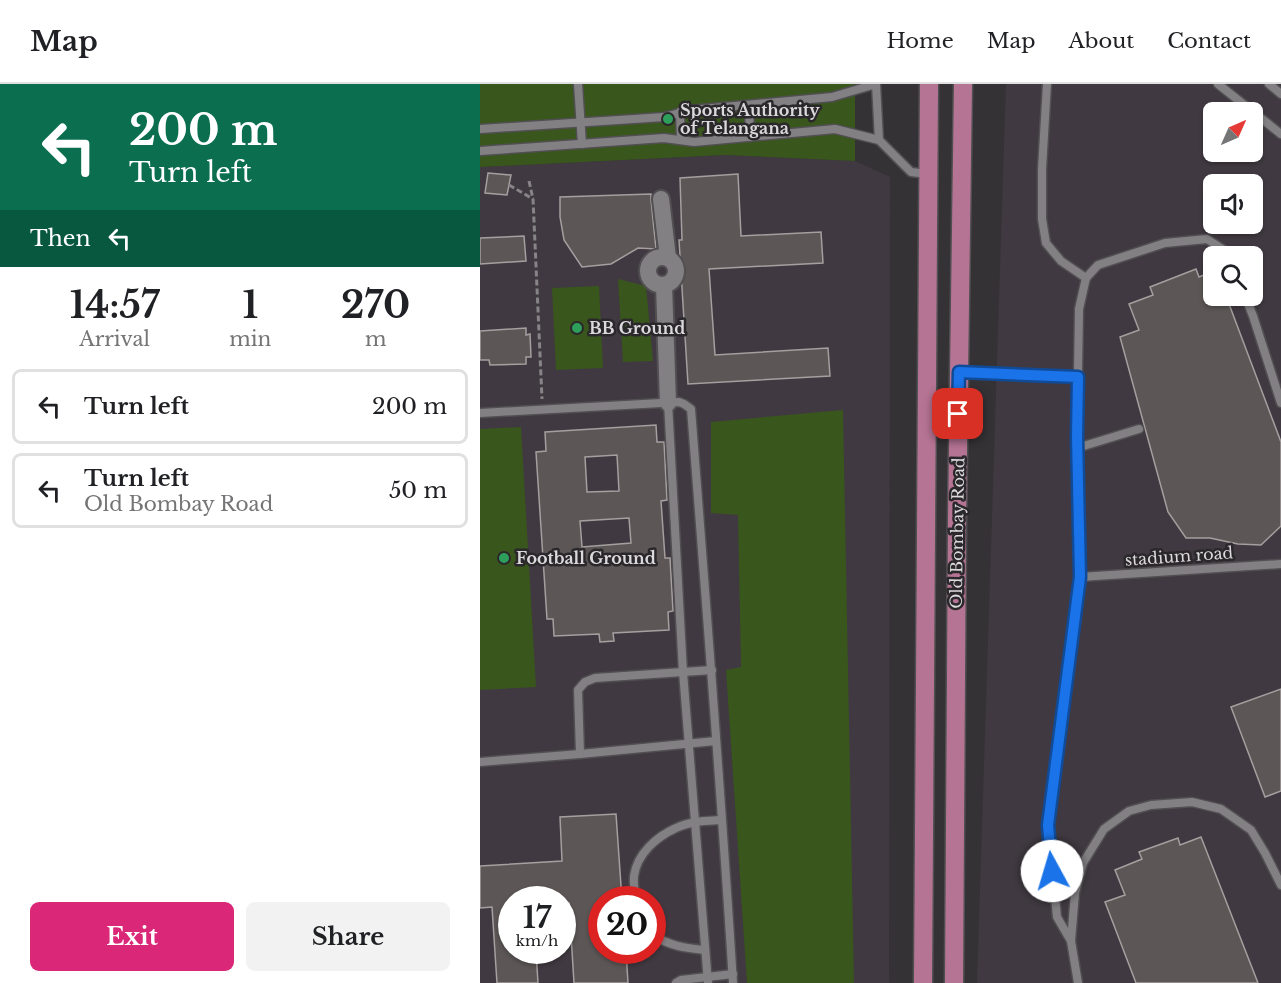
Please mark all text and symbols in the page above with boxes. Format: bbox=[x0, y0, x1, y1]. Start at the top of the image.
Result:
text: Map bbox=[30, 24, 98, 59]
text: Home bbox=[887, 28, 954, 54]
text: Map bbox=[987, 28, 1035, 54]
text: About bbox=[1068, 28, 1134, 54]
text: Contact bbox=[1167, 28, 1251, 54]
place label: Sports Authority of Telangana bbox=[680, 100, 820, 138]
north arrow bbox=[1203, 102, 1263, 162]
map controls bbox=[1203, 102, 1263, 306]
text: 200 m bbox=[129, 104, 277, 156]
icon: left bbox=[30, 108, 108, 186]
marker: Sports Authority of Telangana bbox=[661, 112, 675, 126]
text: Turn left bbox=[129, 156, 252, 189]
button: sound bbox=[1203, 174, 1263, 234]
icon: left bbox=[103, 222, 136, 255]
text: Then bbox=[30, 225, 91, 252]
button: search bbox=[1203, 246, 1263, 306]
text: 14:57 bbox=[70, 283, 160, 328]
text: 1 bbox=[242, 283, 258, 328]
text: 270 bbox=[341, 283, 410, 328]
place label: BB Ground bbox=[589, 318, 685, 338]
marker: BB Ground bbox=[570, 321, 584, 335]
text: Arrival bbox=[79, 327, 150, 351]
text: min bbox=[229, 327, 271, 351]
text: m bbox=[365, 327, 386, 351]
pin bbox=[932, 388, 983, 439]
icon: left bbox=[33, 390, 66, 423]
text: Turn left bbox=[84, 393, 189, 420]
text: 200 m bbox=[372, 393, 447, 420]
icon: arrive bbox=[941, 397, 974, 430]
street label: Old Bombay Road bbox=[946, 457, 968, 609]
text: Turn left bbox=[84, 465, 189, 492]
icon: left bbox=[33, 474, 66, 507]
text: 50 m bbox=[389, 477, 447, 504]
text: Old Bombay Road bbox=[84, 492, 273, 516]
street label: stadium road bbox=[1124, 542, 1234, 570]
place label: Football Ground bbox=[516, 548, 656, 568]
marker: Football Ground bbox=[497, 551, 511, 565]
position arrow bbox=[1020, 839, 1084, 903]
speed limit sign: 20 bbox=[588, 886, 666, 964]
text: 17 bbox=[523, 899, 551, 936]
button: Exit bbox=[30, 902, 234, 971]
button: Share bbox=[246, 902, 450, 971]
text: km/h bbox=[516, 931, 558, 950]

